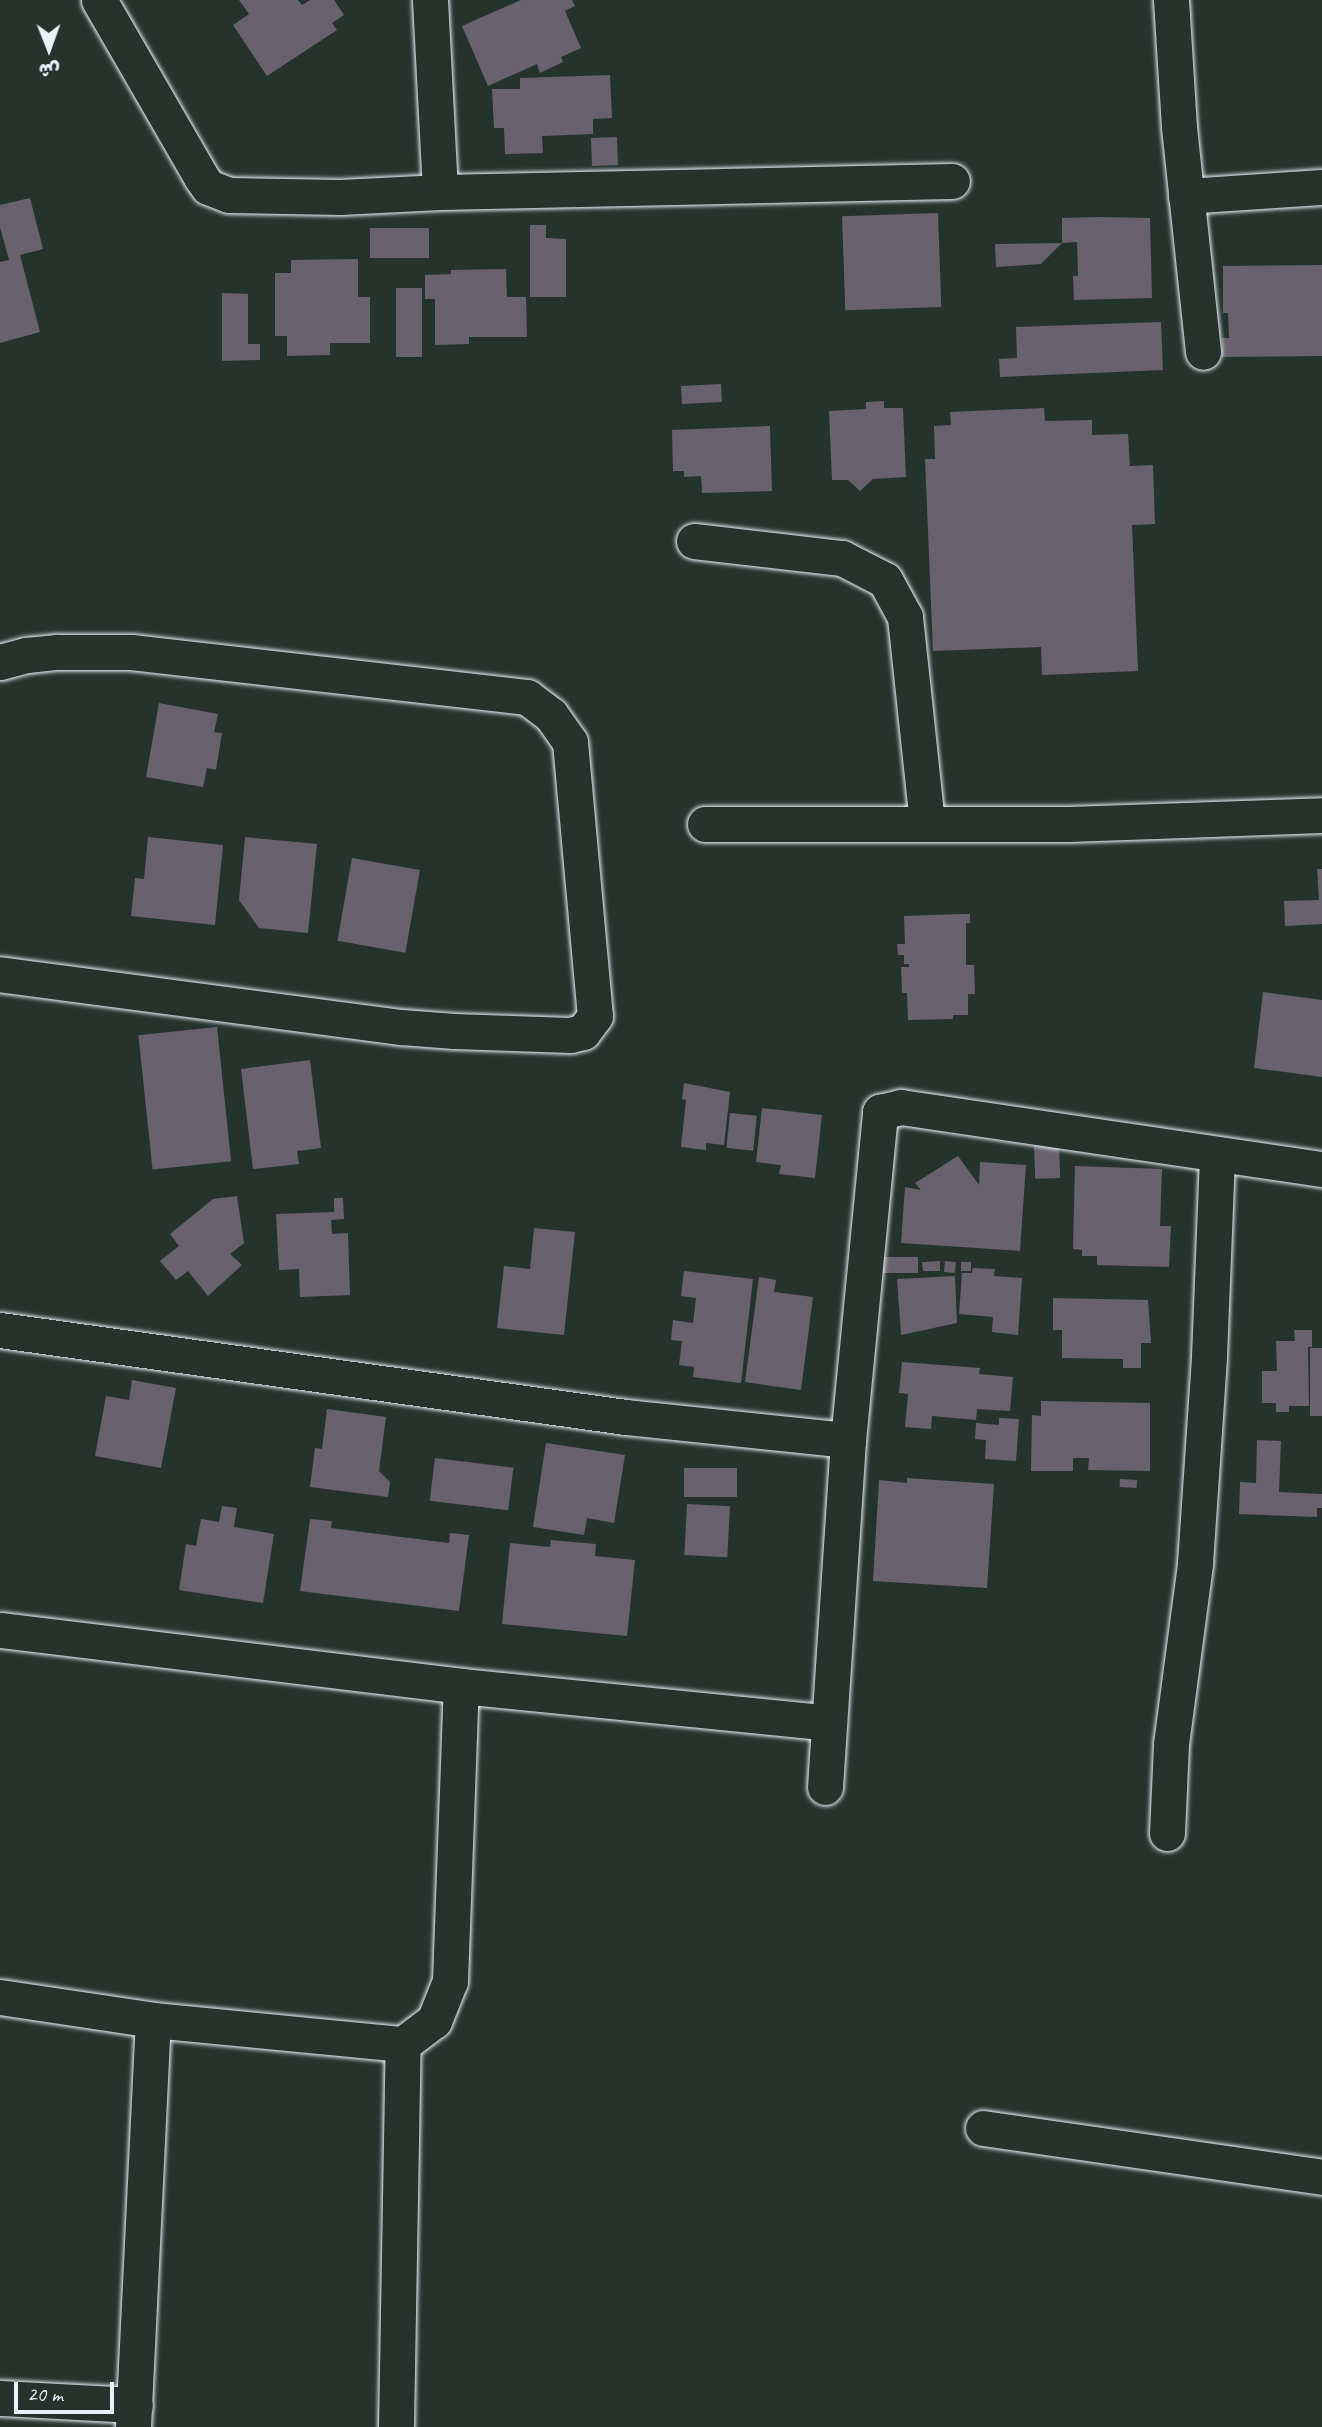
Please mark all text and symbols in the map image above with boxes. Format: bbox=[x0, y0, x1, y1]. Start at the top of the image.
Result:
north arrow bbox=[14, 14, 84, 84]
text: ش bbox=[39, 58, 60, 82]
scale bar bbox=[18, 2368, 117, 2412]
text: 20 m bbox=[27, 2381, 63, 2407]

